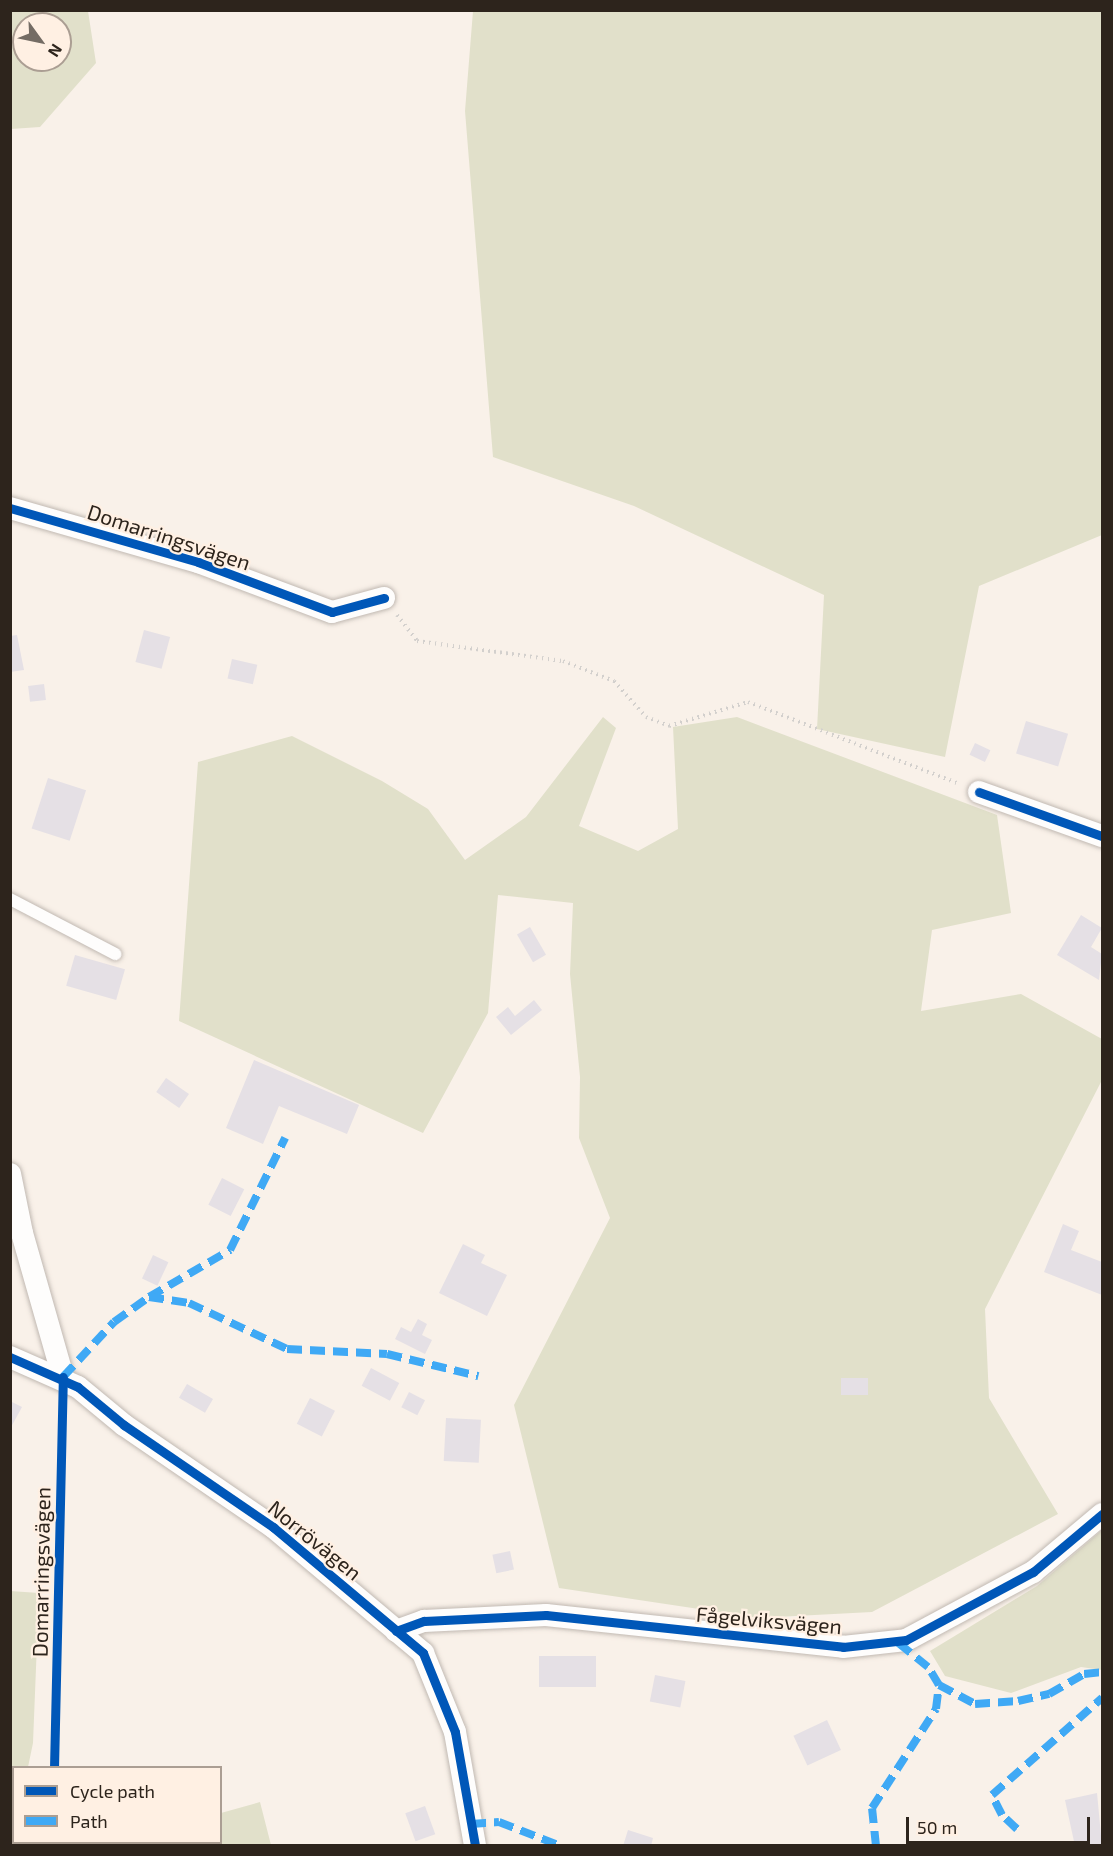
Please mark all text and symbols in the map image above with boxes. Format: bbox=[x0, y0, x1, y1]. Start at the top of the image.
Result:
north arrow bbox=[12, 12, 72, 72]
text: N bbox=[45, 41, 67, 61]
street label: Domarringsvägen bbox=[84, 499, 254, 575]
street label: Domarringsvägen bbox=[27, 1487, 55, 1657]
street label: Norrövägen bbox=[263, 1495, 367, 1585]
street label: Fågelviksvägen bbox=[695, 1601, 843, 1639]
legend bbox=[12, 1766, 222, 1844]
text: Cycle path bbox=[70, 1780, 155, 1802]
scale bar bbox=[909, 1805, 1094, 1843]
text: Path bbox=[70, 1810, 108, 1832]
text: 50 m bbox=[917, 1816, 957, 1838]

